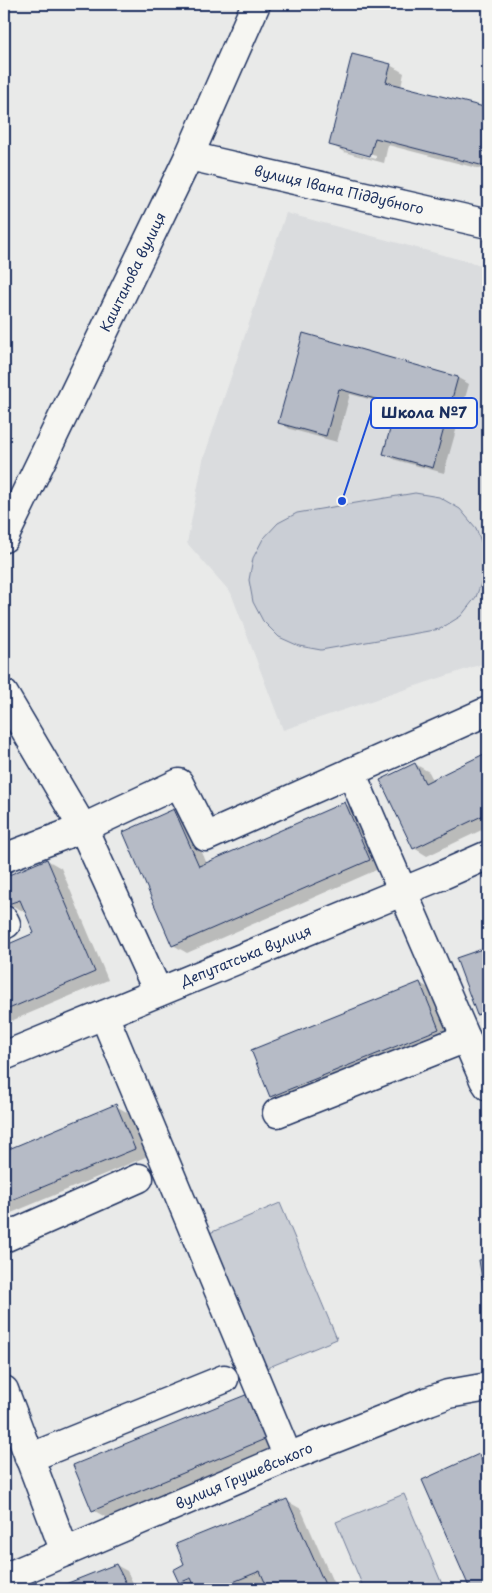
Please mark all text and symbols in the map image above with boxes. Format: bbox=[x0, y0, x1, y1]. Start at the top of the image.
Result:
street label: вулиця Івана Піддубного bbox=[252, 160, 426, 219]
street label: Каштанова вулиця bbox=[94, 208, 171, 335]
callout: Школа №7 bbox=[371, 398, 477, 428]
text: Школа №7 bbox=[381, 400, 467, 423]
street label: Депутатська вулиця bbox=[176, 920, 314, 992]
street label: вулиця Грушевського bbox=[172, 1437, 316, 1514]

